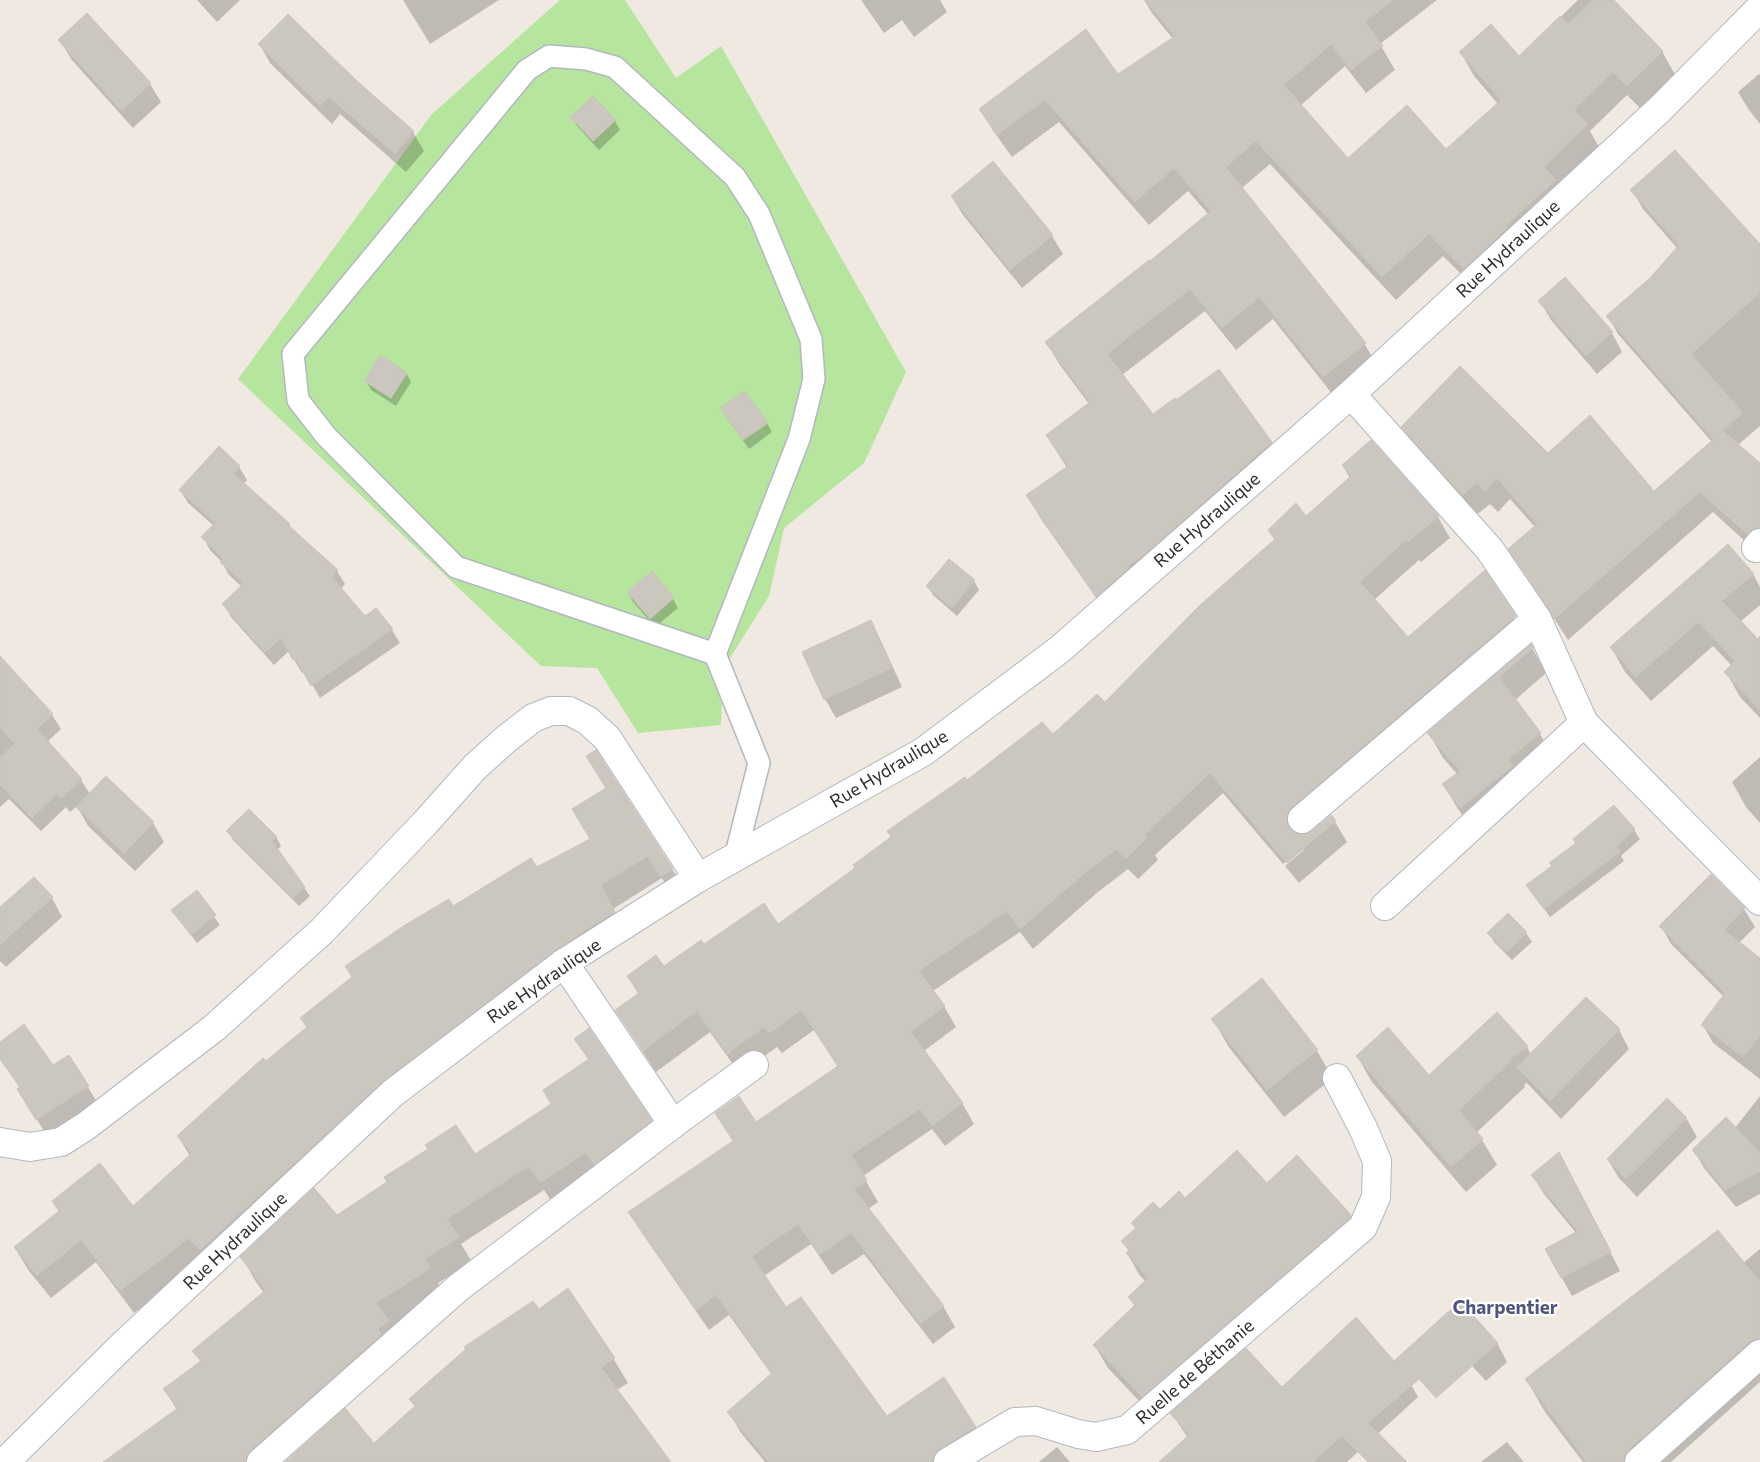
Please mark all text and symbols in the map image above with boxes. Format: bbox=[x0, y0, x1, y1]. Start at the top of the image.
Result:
street label: Rue Hydraulique bbox=[1451, 195, 1564, 302]
street label: Rue Hydraulique bbox=[1149, 467, 1264, 571]
street label: Rue Hydraulique bbox=[826, 724, 951, 812]
street label: Rue Hydraulique bbox=[482, 933, 604, 1028]
street label: Rue Hydraulique bbox=[178, 1187, 291, 1294]
district label: Charpentier bbox=[1452, 1295, 1558, 1318]
street label: Ruelle de Béthanie bbox=[1131, 1314, 1258, 1429]

